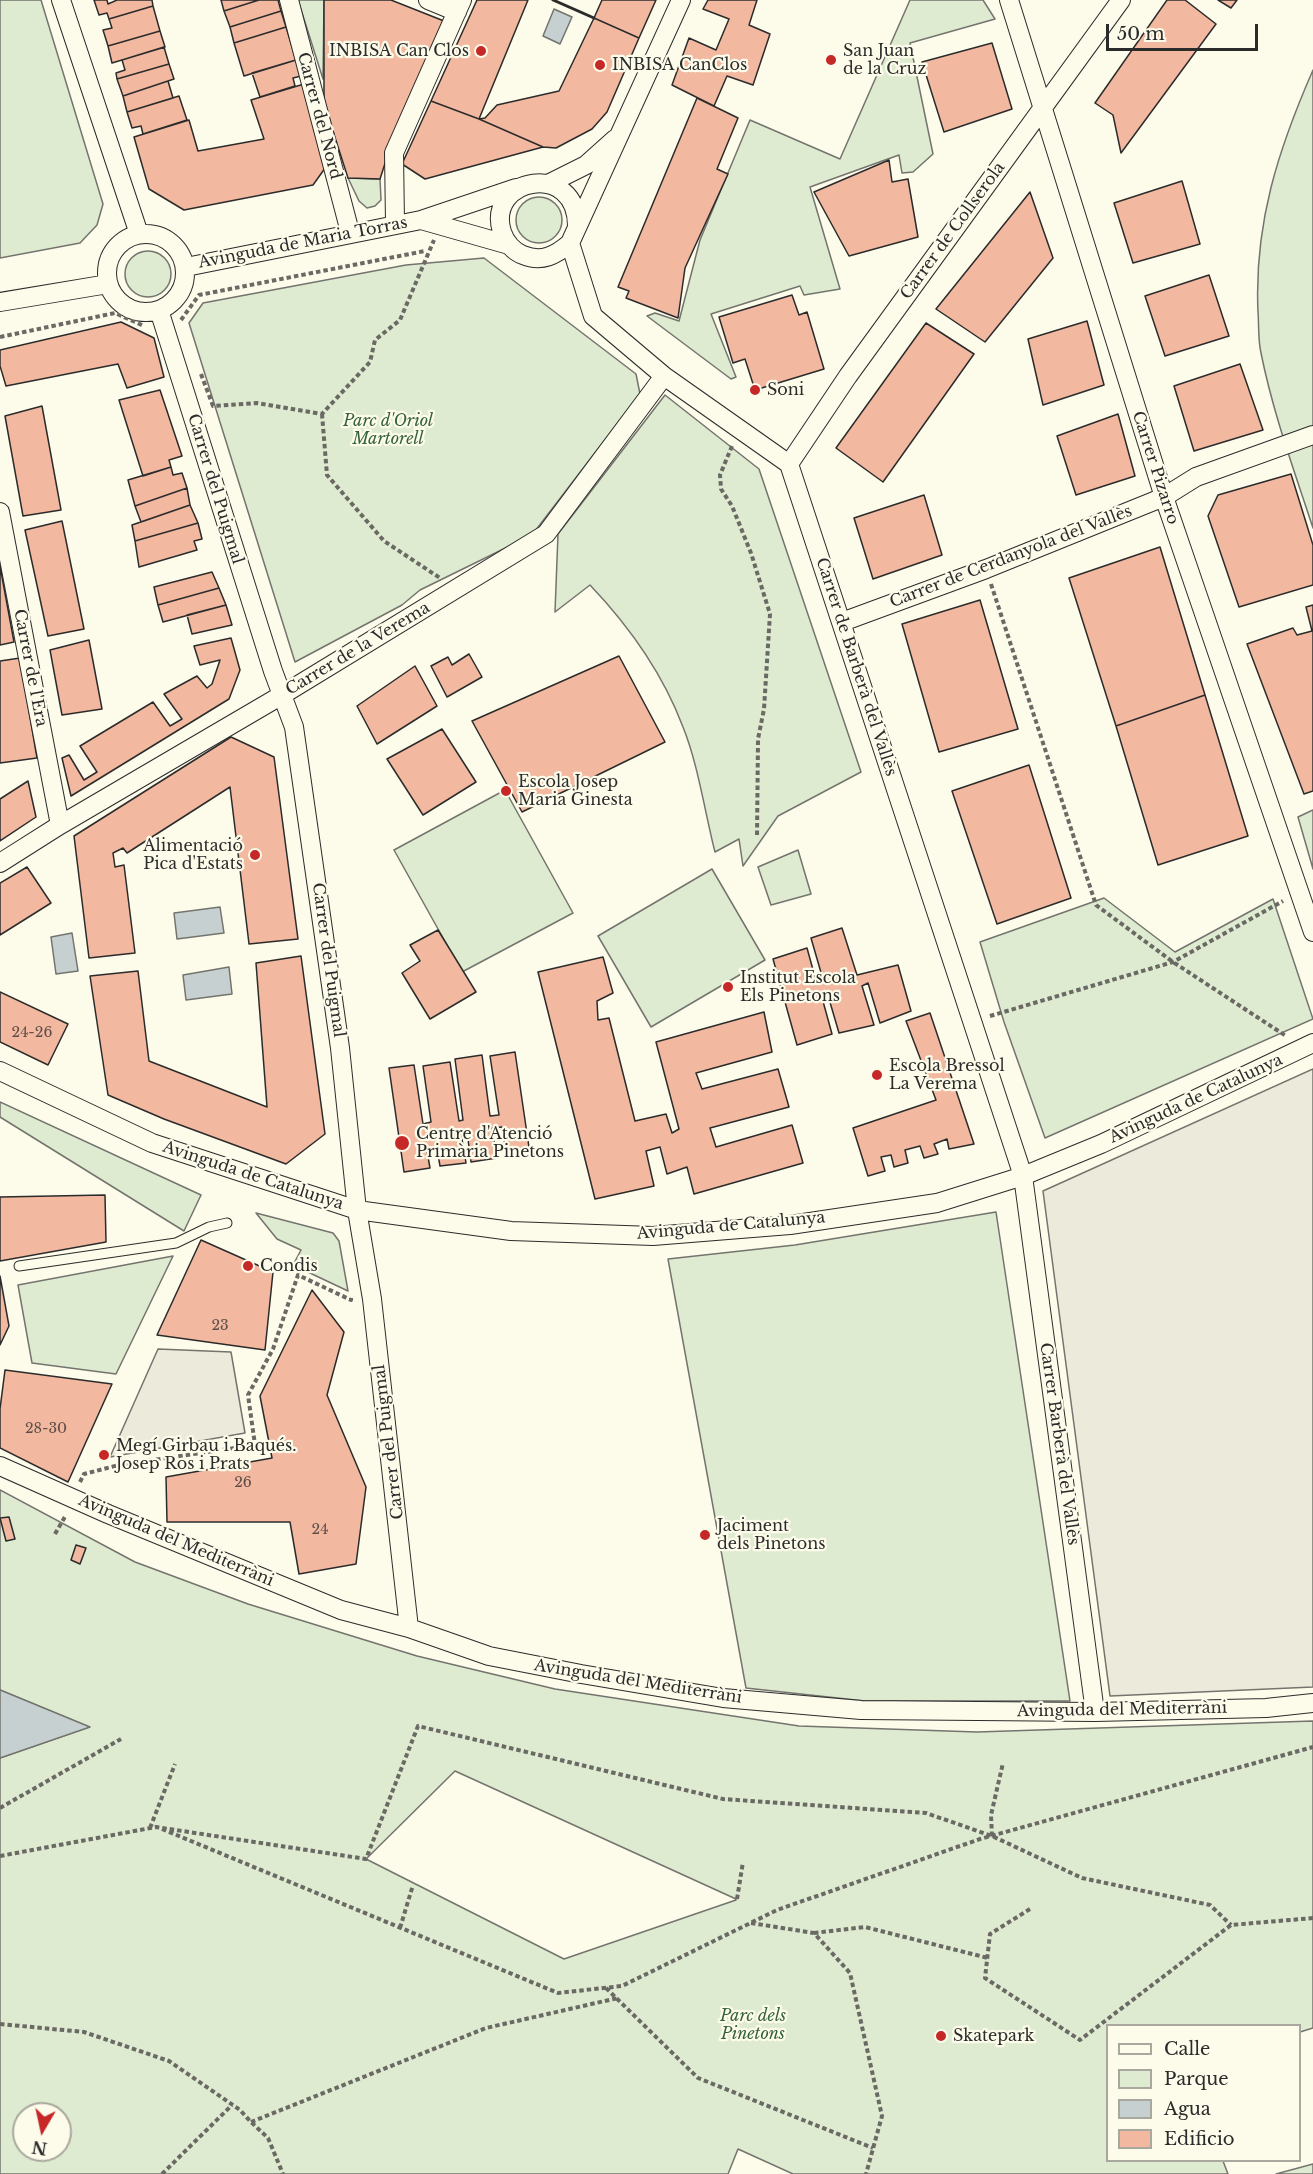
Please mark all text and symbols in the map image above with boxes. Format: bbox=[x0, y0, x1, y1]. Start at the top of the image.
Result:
scale bar bbox=[1109, 12, 1260, 50]
text: 50 m bbox=[1117, 23, 1165, 45]
place label: INBISA Can Clos bbox=[329, 41, 469, 61]
place label: San Juan de la Cruz bbox=[843, 41, 926, 79]
marker: INBISA Can Clos bbox=[474, 44, 488, 58]
street label: Carrer del Nord bbox=[293, 50, 345, 182]
marker: San Juan de la Cruz bbox=[824, 53, 838, 67]
place label: INBISA CanClos bbox=[612, 55, 747, 75]
marker: INBISA CanClos bbox=[593, 58, 607, 72]
street label: Carrer de Collserola bbox=[897, 159, 1009, 303]
street label: Avinguda de Maria Torras bbox=[197, 213, 409, 273]
place label: Soni bbox=[767, 380, 804, 400]
marker: Soni bbox=[748, 383, 762, 397]
street label: Carrer Pizarro bbox=[1128, 409, 1182, 527]
park label: Parc d'Oriol Martorell bbox=[343, 411, 433, 449]
street label: Carrer del Puigmal bbox=[183, 412, 247, 566]
street label: Carrer de Cerdanyola del Vallès bbox=[887, 502, 1135, 612]
street label: Carrer de Barberà del Vallès bbox=[812, 555, 900, 779]
street label: Carrer de la Verema bbox=[283, 598, 433, 700]
street label: Carrer de l'Era bbox=[9, 608, 51, 728]
place label: Escola Josep Maria Ginesta bbox=[518, 772, 633, 810]
marker: Escola Josep Maria Ginesta bbox=[499, 784, 513, 798]
place label: Alimentació Pica d'Estats bbox=[143, 836, 243, 874]
marker: Alimentació Pica d'Estats bbox=[248, 848, 262, 862]
street label: Carrer del Puigmal bbox=[308, 881, 348, 1039]
place label: Institut Escola Els Pinetons bbox=[740, 968, 856, 1006]
marker: Institut Escola Els Pinetons bbox=[721, 980, 735, 994]
house number: 24-26 bbox=[12, 1025, 52, 1041]
street label: Avinguda de Catalunya bbox=[1106, 1050, 1286, 1148]
place label: Escola Bressol La Verema bbox=[889, 1056, 1005, 1094]
marker: Escola Bressol La Verema bbox=[870, 1068, 884, 1082]
place label: Centre d'Atenció Primària Pinetons bbox=[416, 1124, 564, 1162]
marker: Centre d'Atenció Primària Pinetons bbox=[393, 1134, 411, 1152]
street label: Avinguda de Catalunya bbox=[160, 1138, 346, 1214]
street label: Avinguda de Catalunya bbox=[636, 1208, 826, 1244]
place label: Condis bbox=[260, 1256, 318, 1276]
marker: Condis bbox=[241, 1259, 255, 1273]
house number: 23 bbox=[211, 1318, 229, 1334]
street label: Carrer Barberà del Vallès bbox=[1035, 1342, 1083, 1546]
street label: Carrer del Puigmal bbox=[370, 1363, 408, 1521]
house number: 28-30 bbox=[25, 1421, 67, 1437]
place label: Megí Girbau i Baqués. Josep Ros i Prats bbox=[116, 1436, 297, 1474]
marker: Megí Girbau i Baqués. Josep Ros i Prats bbox=[97, 1448, 111, 1462]
house number: 26 bbox=[234, 1475, 252, 1491]
street label: Avinguda del Mediterràni bbox=[75, 1491, 277, 1591]
place label: Jaciment dels Pinetons bbox=[717, 1516, 825, 1554]
house number: 24 bbox=[312, 1522, 328, 1538]
marker: Jaciment dels Pinetons bbox=[698, 1528, 712, 1542]
street label: Avinguda del Mediterràni bbox=[533, 1656, 743, 1708]
street label: Avinguda del Mediterràni bbox=[1017, 1699, 1227, 1721]
park label: Parc dels Pinetons bbox=[720, 2006, 786, 2044]
legend bbox=[1106, 2024, 1301, 2162]
place label: Skatepark bbox=[953, 2026, 1034, 2046]
marker: Skatepark bbox=[934, 2029, 948, 2043]
text: Calle bbox=[1164, 2038, 1210, 2060]
text: Parque bbox=[1164, 2068, 1229, 2090]
text: Agua bbox=[1164, 2098, 1211, 2120]
north arrow bbox=[12, 2102, 72, 2162]
text: Edificio bbox=[1164, 2128, 1235, 2150]
text: N bbox=[31, 2137, 48, 2159]

